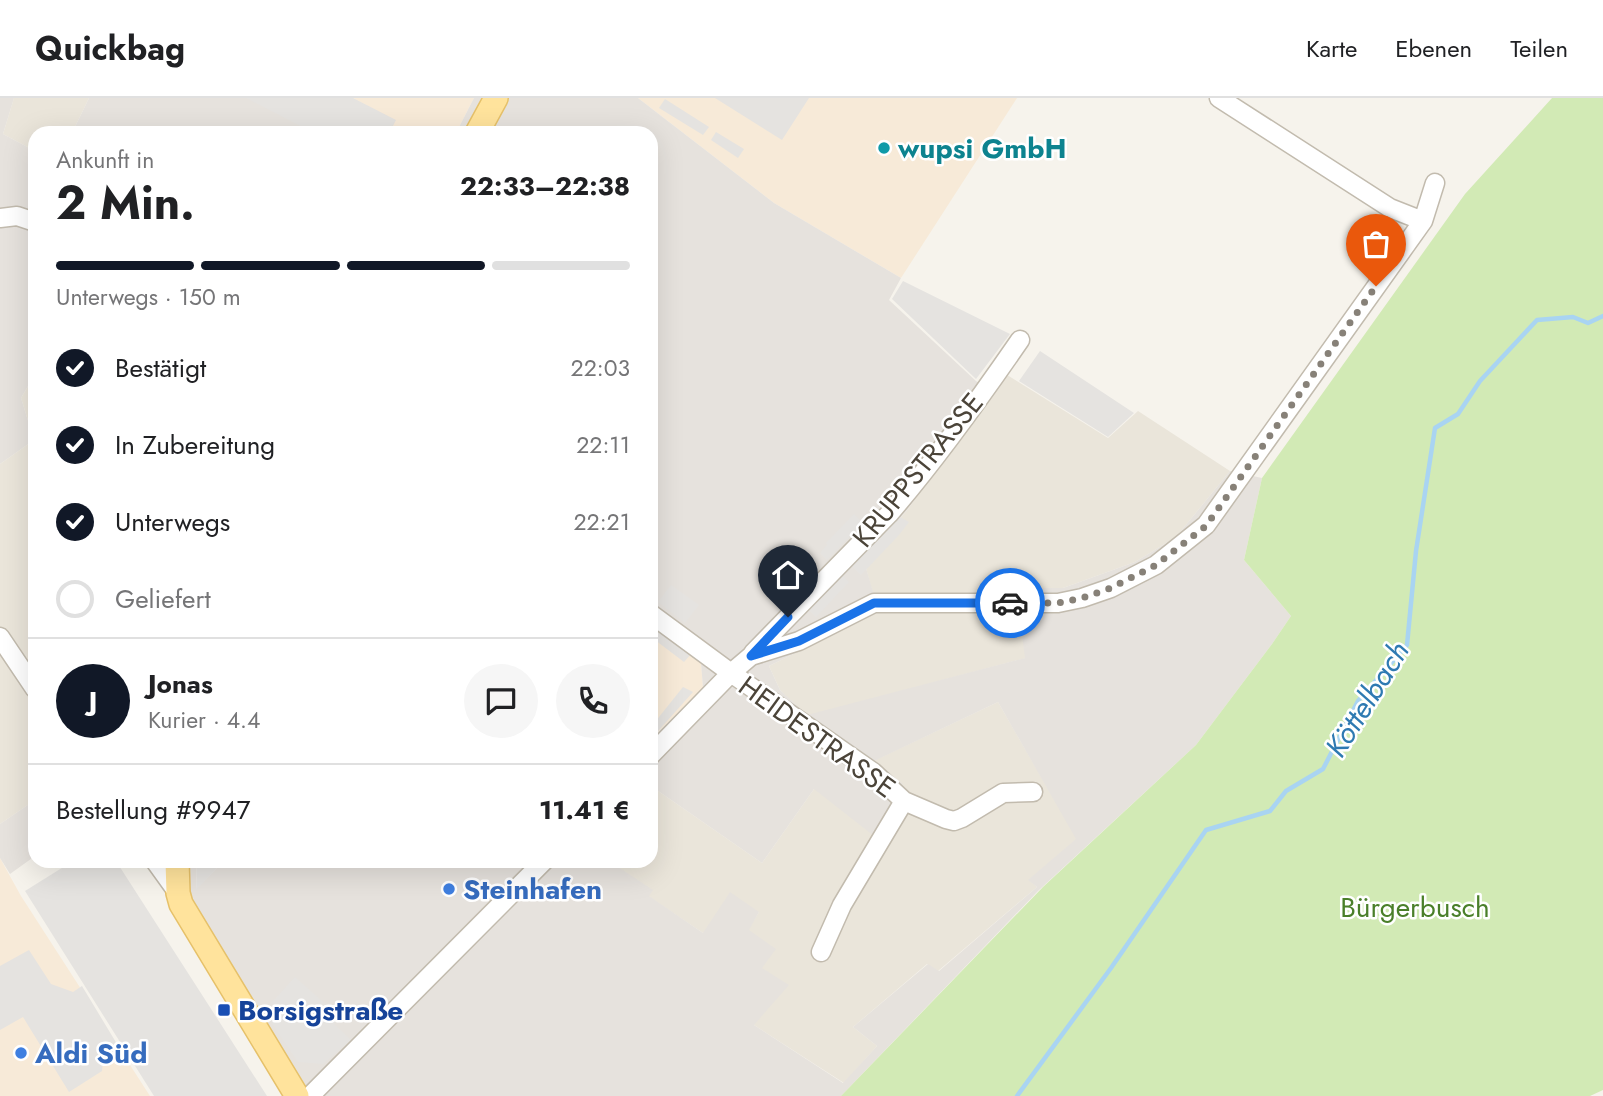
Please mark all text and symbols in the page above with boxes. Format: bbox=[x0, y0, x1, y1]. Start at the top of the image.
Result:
text: Quickbag bbox=[35, 25, 185, 72]
text: Karte bbox=[1306, 31, 1357, 66]
text: Ebenen bbox=[1395, 31, 1472, 66]
text: Teilen bbox=[1510, 31, 1568, 66]
place label: wupsi GmbH bbox=[897, 128, 1067, 169]
marker: wupsi GmbH bbox=[876, 140, 892, 156]
text: Ankunft in bbox=[56, 143, 154, 177]
text: 22:33–22:38 bbox=[460, 167, 630, 205]
text: 2 Min. bbox=[56, 170, 195, 236]
pin bbox=[1346, 214, 1406, 286]
icon: bag bbox=[1357, 225, 1395, 263]
text: Unterwegs · 150 m bbox=[56, 280, 241, 314]
icon: check bbox=[56, 349, 94, 387]
text: Bestätigt bbox=[115, 349, 206, 387]
text: 22:03 bbox=[571, 351, 630, 385]
street label: KRUPPSTRASSE bbox=[843, 384, 993, 556]
icon: check bbox=[56, 426, 94, 464]
text: In Zubereitung bbox=[115, 426, 275, 464]
text: 22:11 bbox=[576, 428, 630, 462]
icon: check bbox=[56, 503, 94, 541]
text: Unterwegs bbox=[115, 503, 230, 541]
text: 22:21 bbox=[573, 505, 630, 539]
pin bbox=[758, 545, 818, 617]
icon: home bbox=[769, 556, 807, 594]
courier bbox=[975, 568, 1045, 638]
text: Geliefert bbox=[115, 580, 211, 618]
icon: car bbox=[991, 584, 1029, 622]
water label: Köttelbach bbox=[1314, 633, 1420, 765]
button: chat bbox=[464, 664, 538, 738]
button: phone bbox=[556, 664, 630, 738]
text: Jonas bbox=[148, 665, 213, 703]
street label: HEIDESTRASSE bbox=[730, 666, 904, 808]
text: J bbox=[89, 682, 97, 720]
text: Kurier · 4.4 bbox=[148, 703, 260, 737]
text: Bestellung #9947 bbox=[56, 791, 250, 829]
text: 11.41 € bbox=[539, 791, 630, 829]
place label: Steinhafen bbox=[463, 869, 602, 910]
marker: Steinhafen bbox=[441, 881, 457, 897]
park label: Bürgerbusch bbox=[1340, 887, 1490, 928]
place label: Borsigstraße bbox=[238, 990, 403, 1031]
marker: Borsigstraße bbox=[216, 1002, 232, 1018]
place label: Aldi Süd bbox=[34, 1033, 147, 1074]
marker: Aldi Süd bbox=[13, 1045, 29, 1061]

